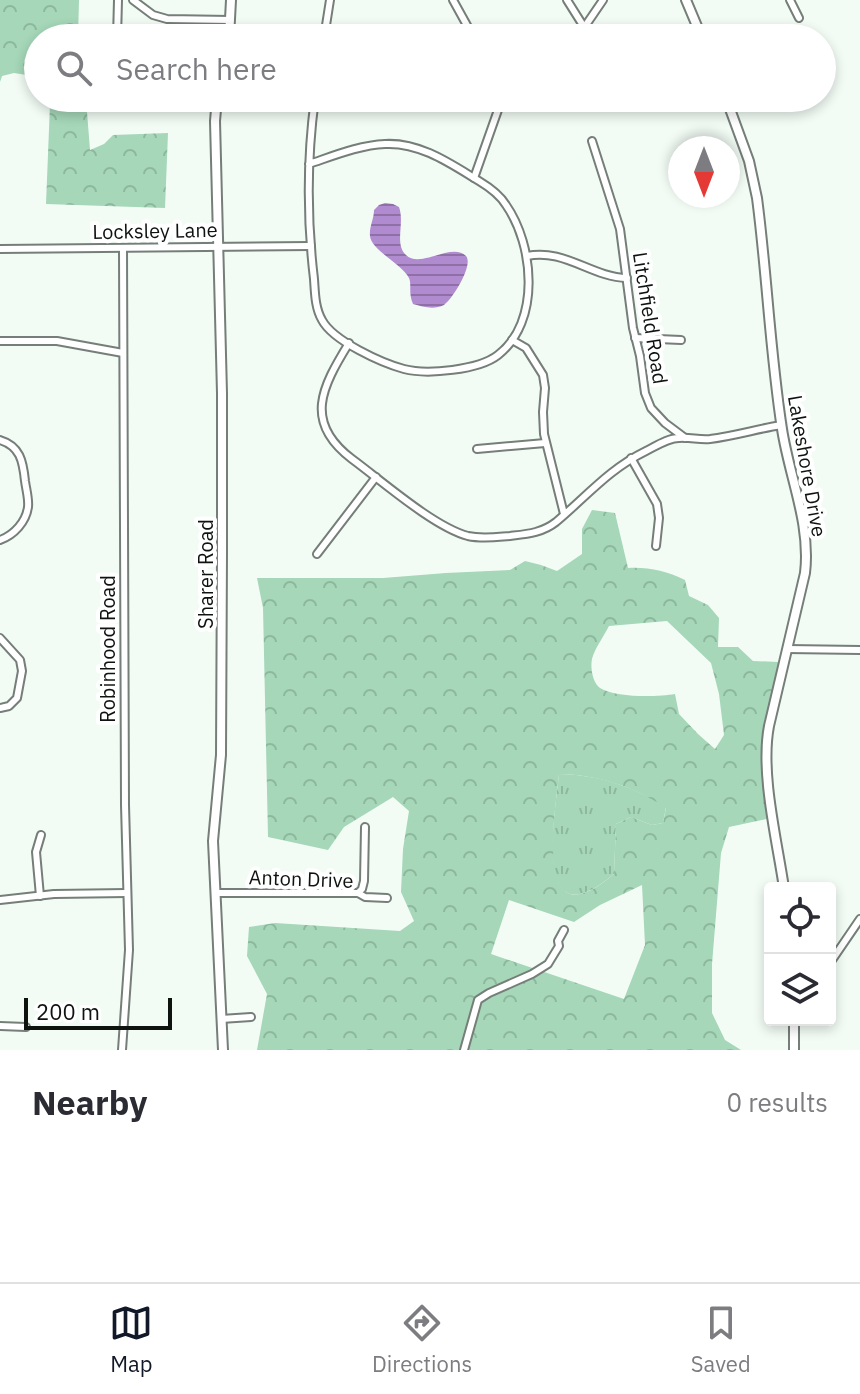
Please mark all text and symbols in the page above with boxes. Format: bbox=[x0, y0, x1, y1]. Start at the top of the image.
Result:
search box bbox=[24, 24, 836, 112]
icon: search bbox=[52, 46, 96, 90]
text: Search here bbox=[116, 49, 277, 88]
north arrow bbox=[668, 136, 740, 208]
street label: Locksley Lane bbox=[92, 216, 218, 245]
street label: Litchfield Road bbox=[627, 250, 674, 386]
street label: Lakeshore Drive bbox=[782, 393, 833, 539]
street label: Sharer Road bbox=[192, 519, 219, 629]
street label: Robinhood Road bbox=[94, 575, 121, 723]
street label: Anton Drive bbox=[248, 863, 354, 894]
map controls bbox=[764, 882, 836, 1026]
button: locate bbox=[764, 882, 836, 954]
button: layers bbox=[764, 954, 836, 1026]
scale bar bbox=[24, 994, 172, 1030]
text: 200 m bbox=[36, 997, 100, 1026]
text: Nearby bbox=[32, 1080, 147, 1124]
text: 0 results bbox=[726, 1085, 828, 1119]
tab: Map bbox=[109, 1301, 153, 1378]
tab: Directions bbox=[372, 1301, 472, 1378]
tab: Saved bbox=[691, 1301, 751, 1378]

